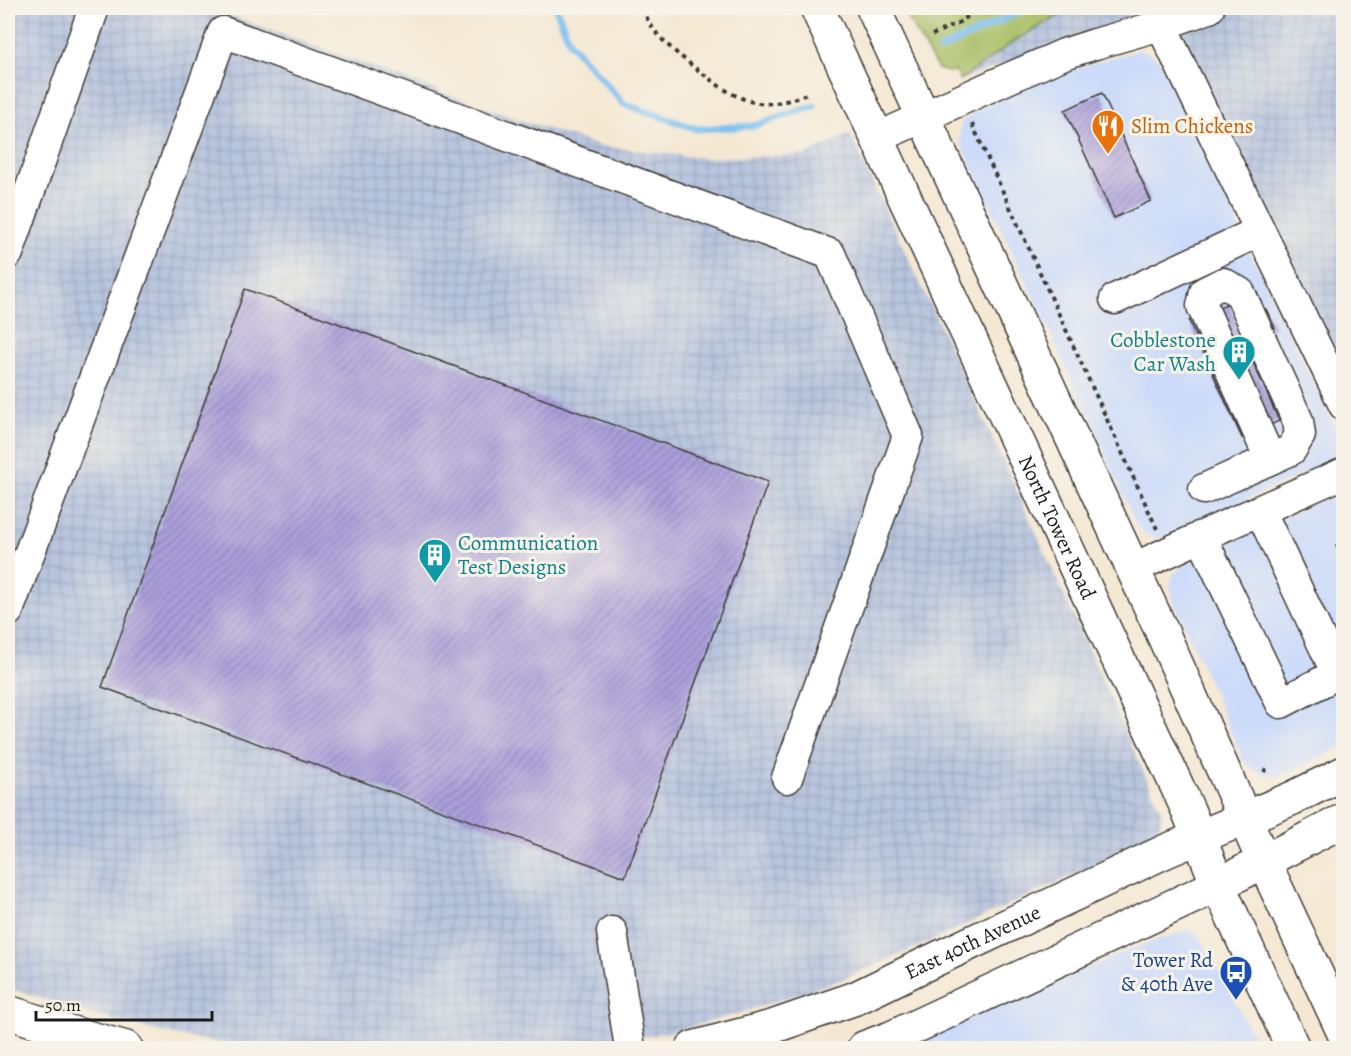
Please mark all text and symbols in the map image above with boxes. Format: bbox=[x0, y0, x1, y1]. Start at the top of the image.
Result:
restaurant icon: Slim Chickens bbox=[1090, 108, 1126, 155]
place label: Slim Chickens bbox=[1131, 112, 1253, 140]
place label: Cobblestone Car Wash bbox=[1110, 326, 1216, 378]
building icon: Cobblestone Car Wash bbox=[1221, 334, 1257, 381]
street label: North Tower Road bbox=[1012, 451, 1103, 604]
place label: Communication Test Designs bbox=[458, 529, 598, 581]
building icon: Communication Test Designs bbox=[417, 537, 453, 584]
street label: East 40th Avenue bbox=[900, 898, 1045, 986]
place label: Tower Rd & 40th Ave bbox=[1121, 946, 1214, 998]
bus stop icon: Tower Rd & 40th Ave bbox=[1218, 954, 1254, 1001]
scale bar bbox=[36, 984, 212, 1022]
text: 50 m bbox=[45, 993, 81, 1017]

